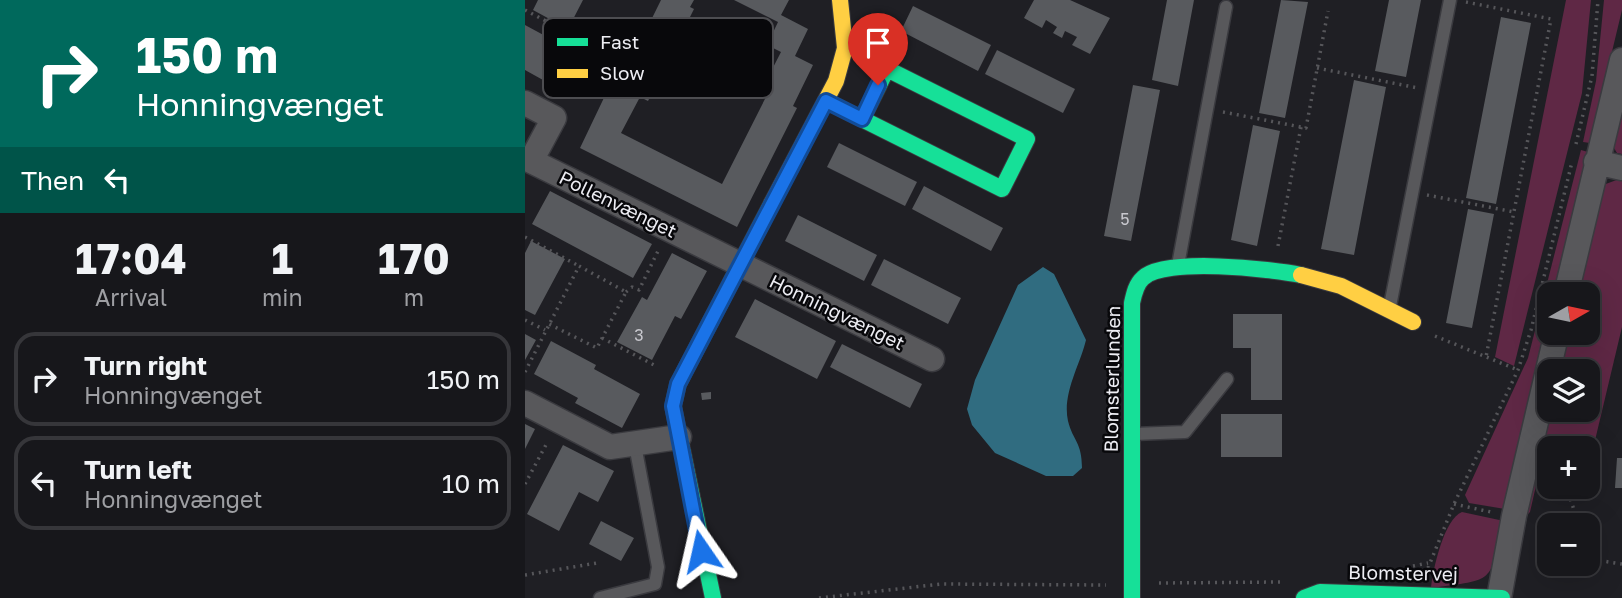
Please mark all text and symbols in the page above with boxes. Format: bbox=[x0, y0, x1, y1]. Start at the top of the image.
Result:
pin bbox=[848, 13, 908, 85]
legend bbox=[543, 18, 773, 98]
icon: arrive bbox=[859, 24, 897, 62]
text: 150 m bbox=[136, 25, 278, 84]
icon: right bbox=[21, 28, 112, 119]
text: Fast bbox=[600, 30, 639, 53]
text: Slow bbox=[600, 61, 645, 84]
text: Honningvænget bbox=[136, 85, 384, 123]
icon: left bbox=[98, 161, 136, 199]
text: Then bbox=[21, 165, 84, 196]
street label: Pollenvænget bbox=[556, 165, 681, 242]
house number: 5 bbox=[1120, 209, 1130, 229]
text: 17:04 bbox=[75, 233, 187, 283]
text: 1 bbox=[272, 233, 293, 283]
text: 170 bbox=[378, 233, 450, 283]
street label: Honningvænget bbox=[766, 269, 909, 354]
north arrow bbox=[1537, 282, 1599, 345]
map controls bbox=[1537, 282, 1600, 576]
text: Arrival bbox=[95, 283, 167, 311]
text: min bbox=[262, 283, 303, 311]
text: m bbox=[404, 283, 424, 311]
street label: Blomsterlunden bbox=[1099, 306, 1124, 452]
house number: 3 bbox=[634, 325, 644, 345]
text: Turn right bbox=[84, 350, 207, 381]
button: layers bbox=[1537, 359, 1600, 422]
icon: right bbox=[25, 360, 63, 398]
text: 150 m bbox=[427, 364, 500, 395]
text: Honningvænget bbox=[84, 381, 263, 409]
button: + bbox=[1537, 436, 1600, 499]
text: Turn left bbox=[84, 454, 192, 485]
icon: left bbox=[25, 464, 63, 502]
text: 10 m bbox=[442, 468, 500, 499]
text: Honningvænget bbox=[84, 485, 263, 513]
button: − bbox=[1537, 513, 1600, 576]
position arrow bbox=[664, 514, 738, 588]
street label: Blomstervej bbox=[1348, 560, 1458, 585]

